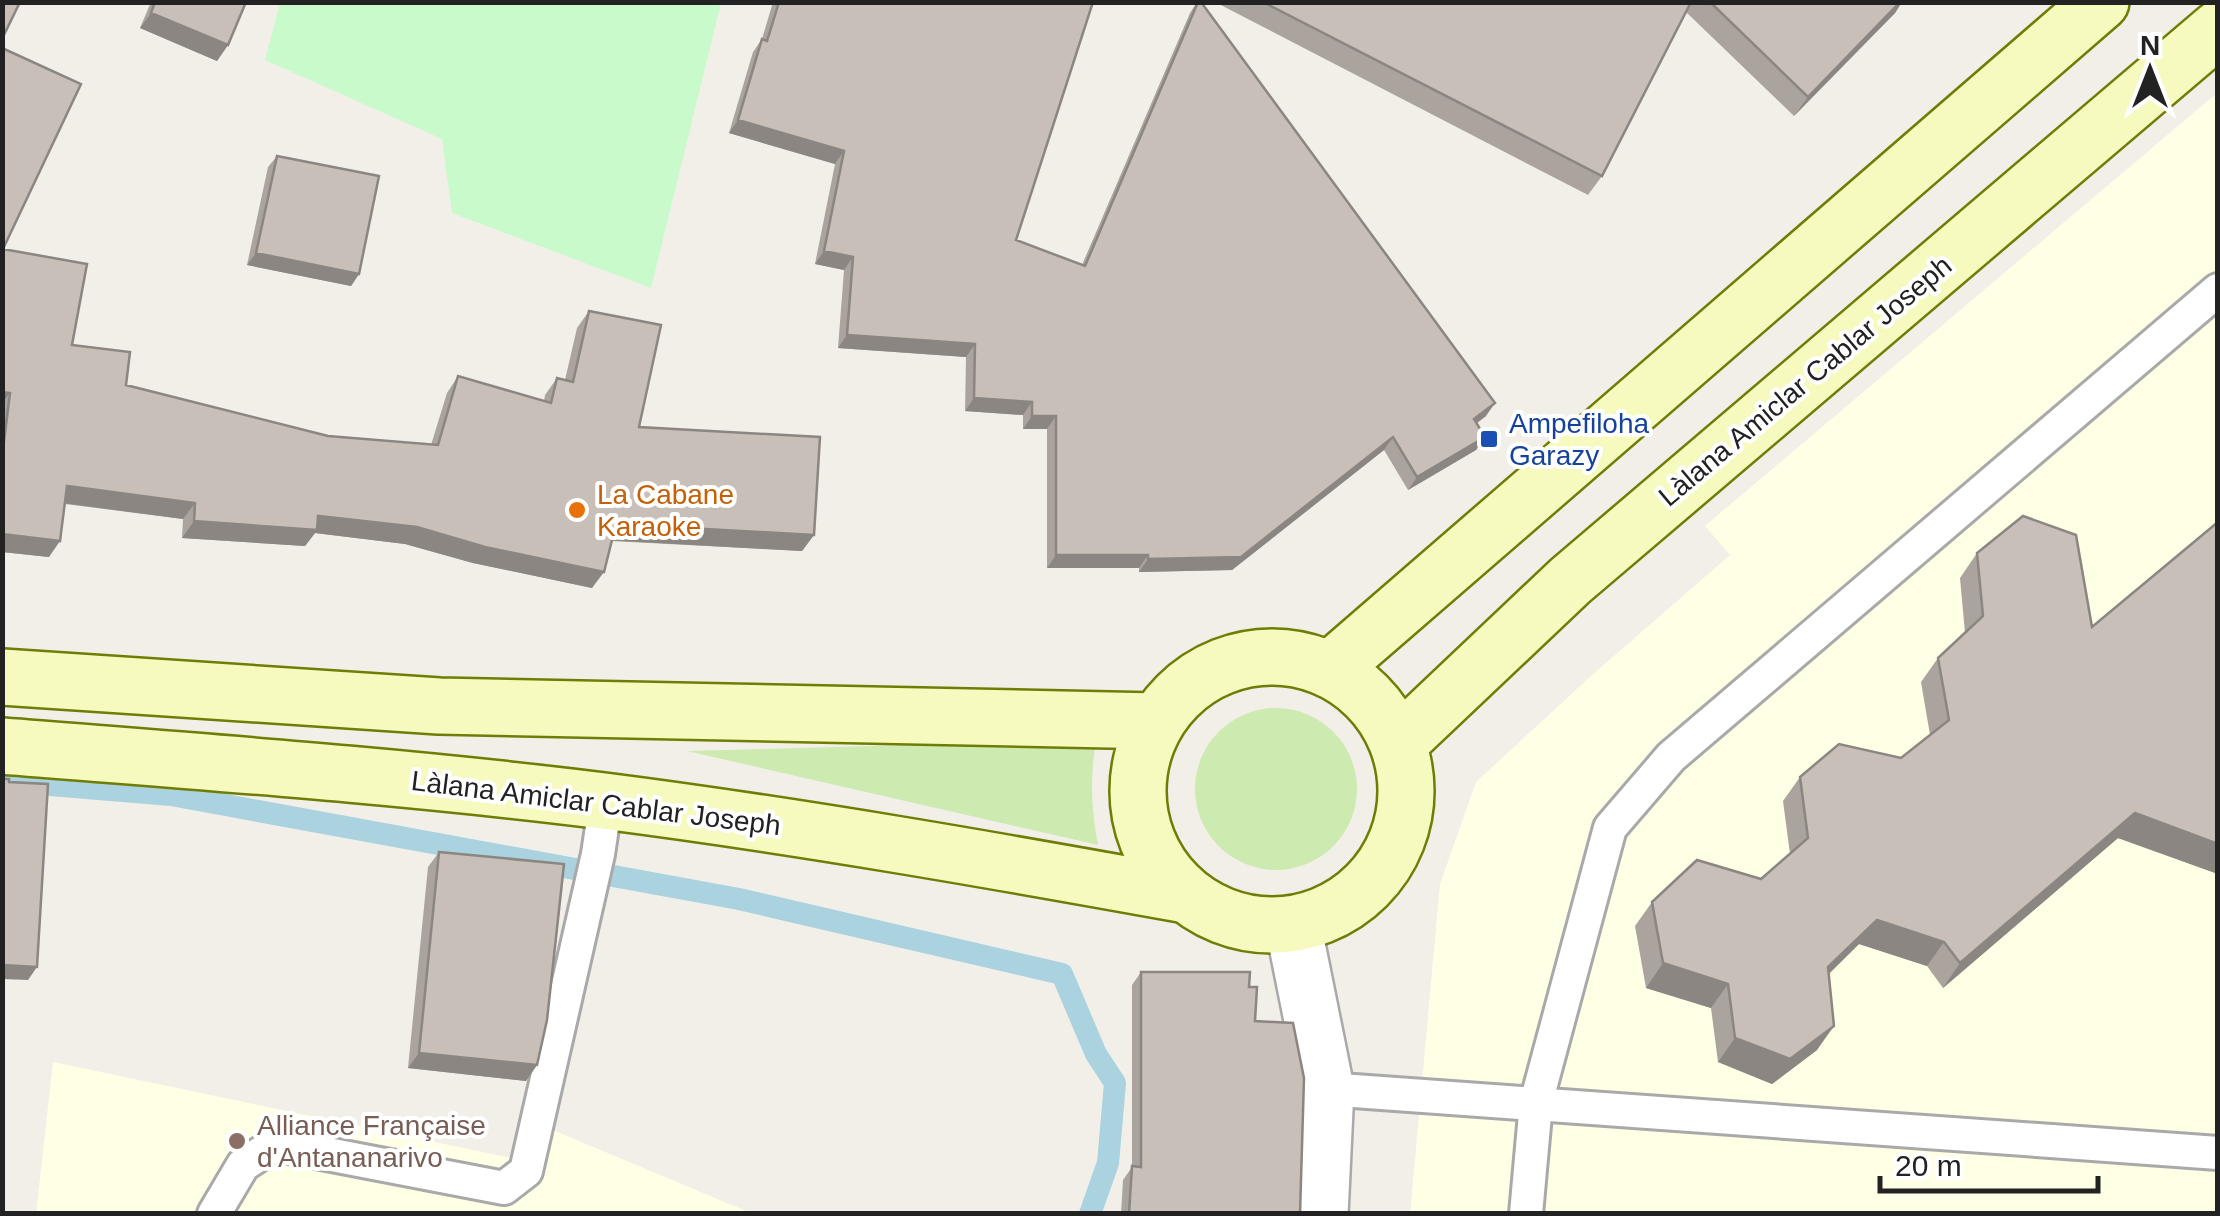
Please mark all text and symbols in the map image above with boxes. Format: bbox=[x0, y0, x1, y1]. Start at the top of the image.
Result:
north arrow bbox=[2100, 20, 2200, 120]
text: N bbox=[2140, 30, 2160, 61]
street label: Làlana Amiclar Cablar Joseph bbox=[1653, 250, 1957, 512]
place label: Ampefiloha Garazy bbox=[1509, 408, 1650, 471]
marker: Ampefiloha Garazy bbox=[1478, 428, 1500, 450]
place label: La Cabane Karaoke bbox=[597, 479, 734, 542]
marker: La Cabane Karaoke bbox=[566, 499, 588, 521]
street label: Làlana Amiclar Cablar Joseph bbox=[410, 765, 782, 841]
place label: Alliance Française d'Antananarivo bbox=[257, 1110, 486, 1173]
marker: Alliance Française d'Antananarivo bbox=[226, 1130, 248, 1152]
scale bar bbox=[1880, 1131, 2098, 1193]
text: 20 m bbox=[1895, 1149, 1962, 1182]

